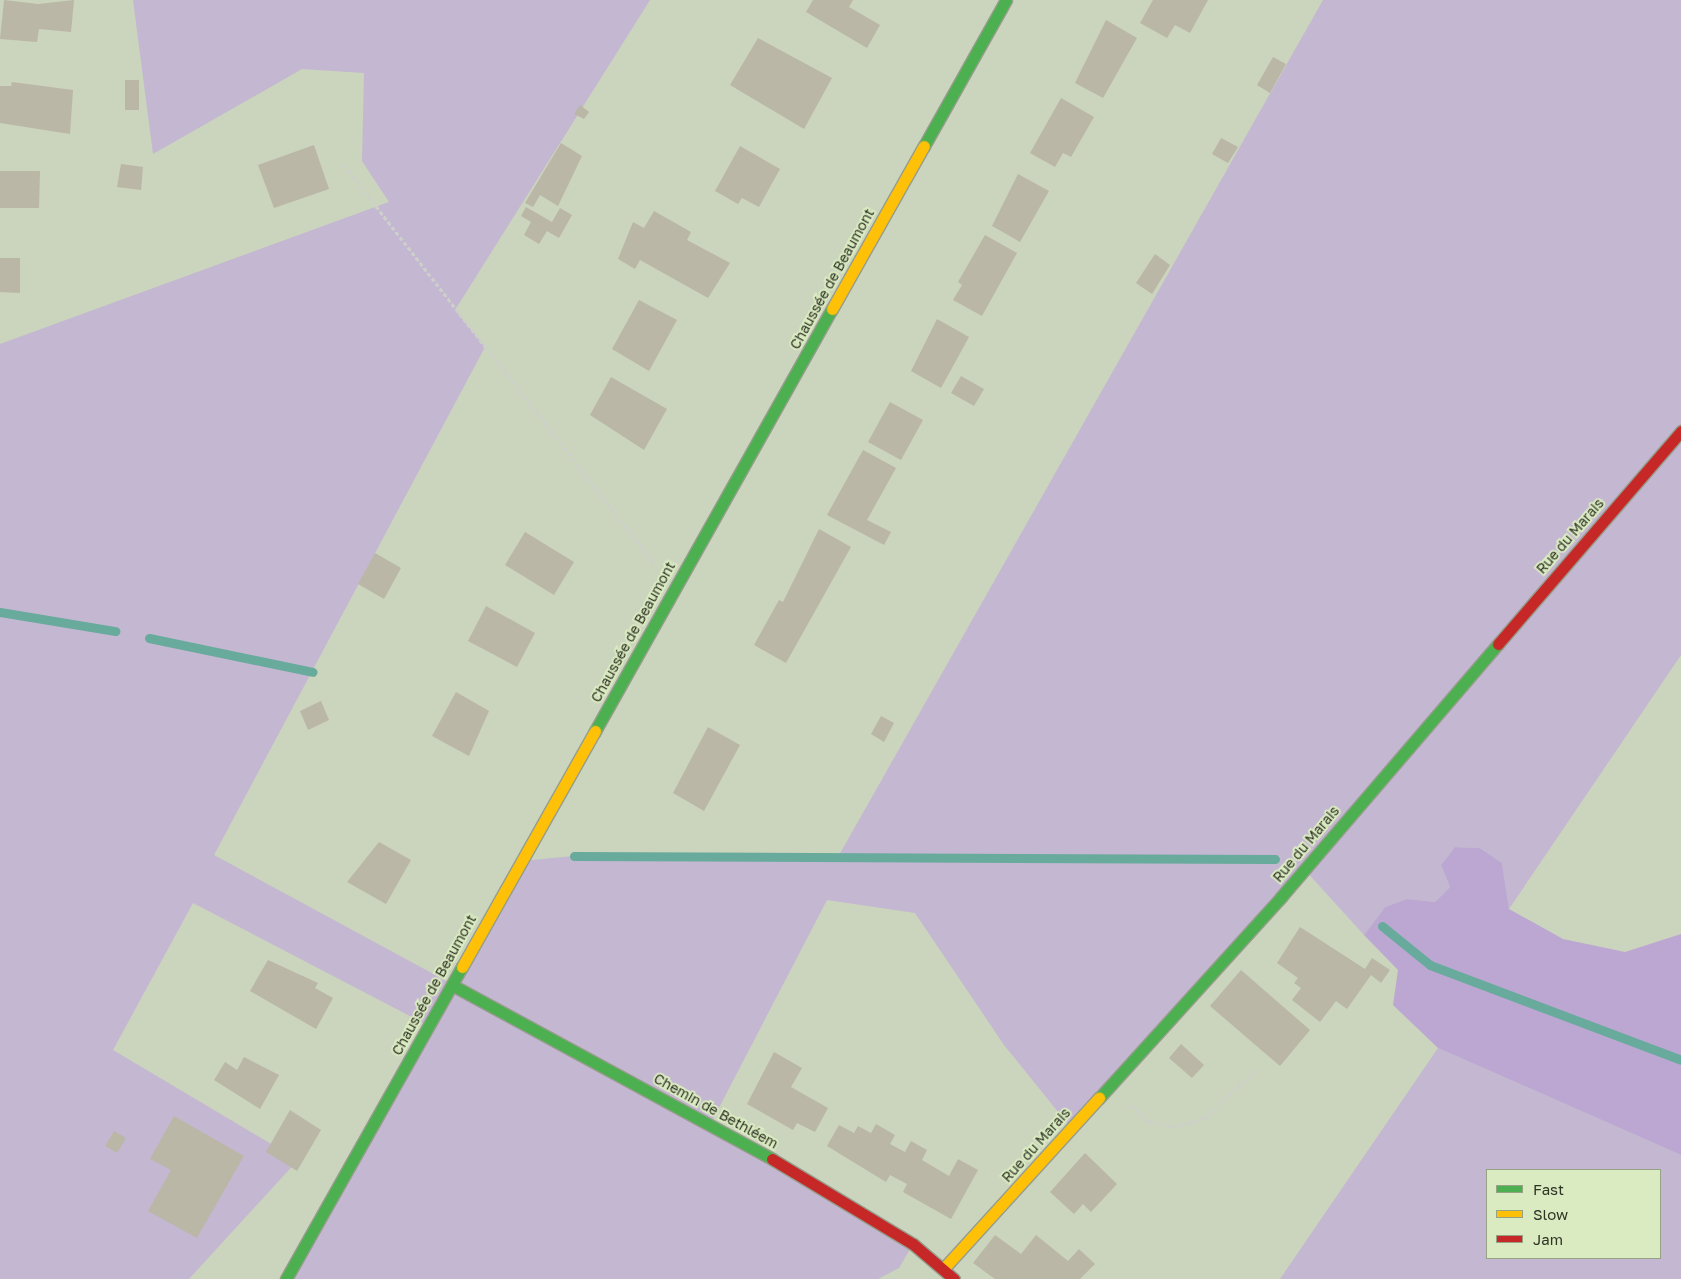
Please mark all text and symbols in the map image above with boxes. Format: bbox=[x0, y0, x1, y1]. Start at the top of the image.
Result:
street label: Chaussée de Beaumont bbox=[786, 206, 878, 352]
street label: Rue du Marais bbox=[1533, 495, 1607, 577]
street label: Chaussée de Beaumont bbox=[587, 559, 679, 705]
street label: Rue du Marais bbox=[1269, 802, 1343, 886]
street label: Chaussée de Beaumont bbox=[388, 912, 480, 1058]
street label: Chemin de Bethléem bbox=[651, 1070, 781, 1152]
street label: Rue du Marais bbox=[998, 1104, 1074, 1186]
legend bbox=[1486, 1169, 1661, 1259]
text: Fast bbox=[1533, 1180, 1564, 1198]
text: Slow bbox=[1533, 1205, 1568, 1223]
text: Jam bbox=[1533, 1230, 1563, 1248]

